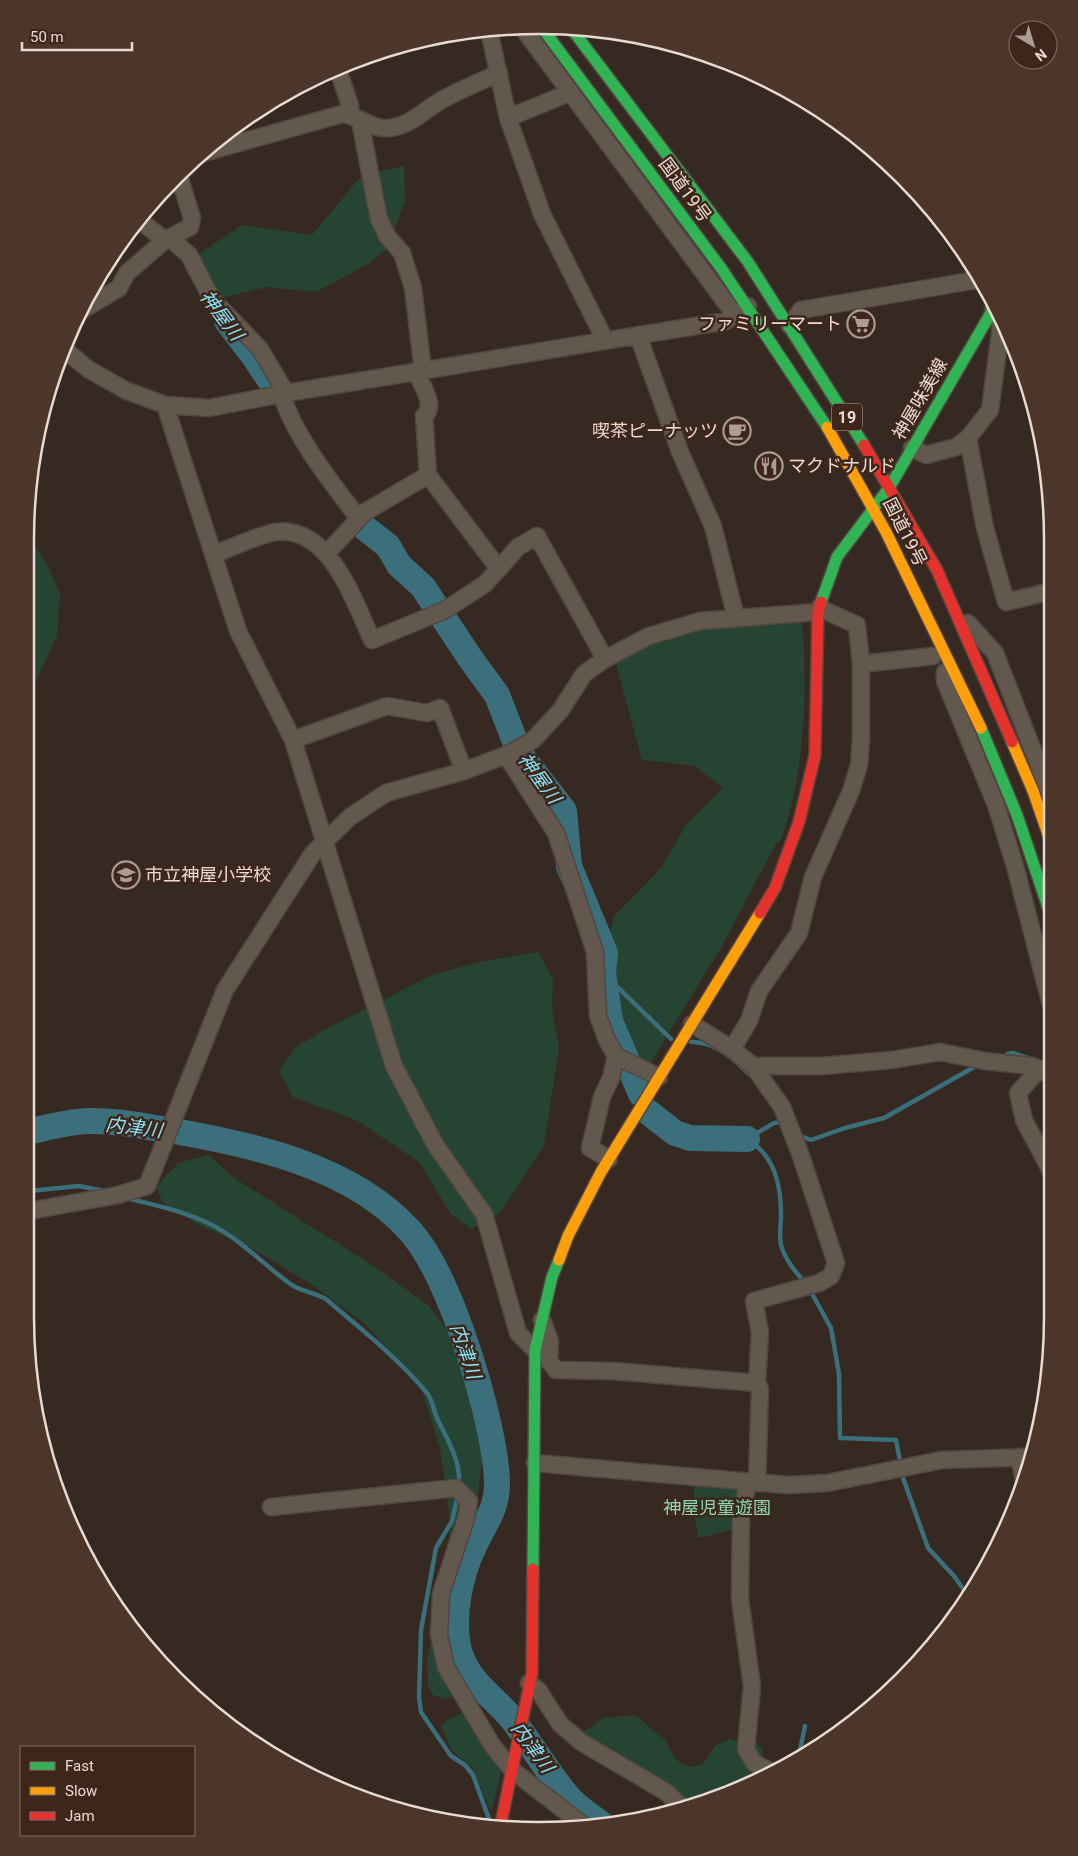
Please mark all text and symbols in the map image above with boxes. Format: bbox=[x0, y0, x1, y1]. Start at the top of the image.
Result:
scale bar bbox=[22, 20, 132, 52]
north arrow bbox=[1008, 20, 1058, 70]
text: 50 m bbox=[30, 28, 64, 46]
text: N bbox=[1032, 46, 1050, 65]
street label: 国道19号 bbox=[655, 154, 716, 226]
water label: 神屋川 bbox=[195, 286, 249, 347]
supermarket icon: ファミリーマート bbox=[846, 309, 876, 339]
place label: ファミリーマート bbox=[698, 313, 842, 334]
street label: 神屋味美線 bbox=[888, 355, 951, 443]
road number: 19 bbox=[832, 404, 862, 431]
cafe icon: 喫茶ピーナッツ bbox=[722, 416, 752, 446]
place label: 喫茶ピーナッツ bbox=[592, 420, 718, 441]
restaurant icon: マクドナルド bbox=[754, 451, 784, 481]
place label: マクドナルド bbox=[788, 455, 896, 476]
street label: 国道19号 bbox=[879, 494, 932, 570]
water label: 神屋川 bbox=[514, 748, 567, 810]
school or university icon: 市立神屋小学校 bbox=[111, 860, 141, 890]
place label: 市立神屋小学校 bbox=[145, 864, 271, 885]
water label: 内津川 bbox=[104, 1113, 166, 1143]
water label: 内津川 bbox=[445, 1320, 486, 1384]
park label: 神屋児童遊園 bbox=[663, 1497, 771, 1518]
water label: 内津川 bbox=[507, 1717, 560, 1779]
legend bbox=[20, 1746, 195, 1836]
text: Fast bbox=[65, 1757, 94, 1775]
text: Slow bbox=[65, 1782, 97, 1800]
text: Jam bbox=[65, 1807, 95, 1825]

